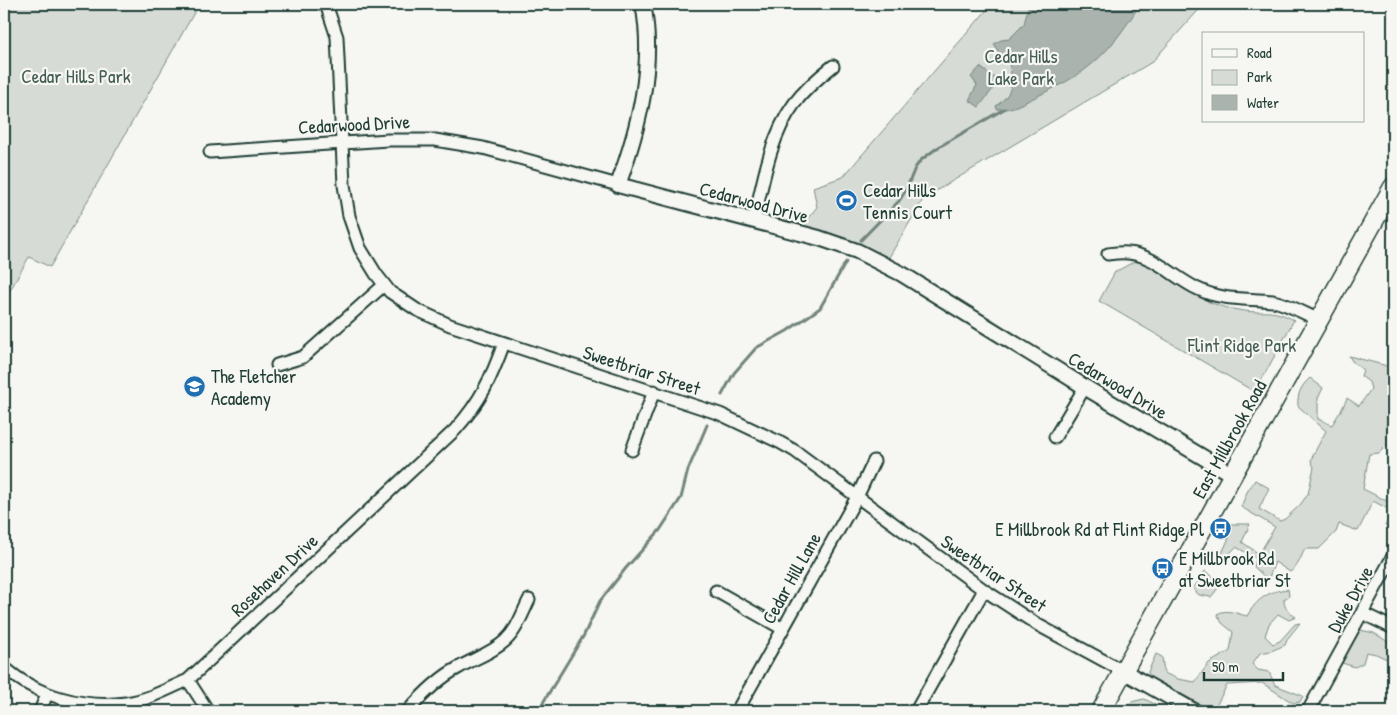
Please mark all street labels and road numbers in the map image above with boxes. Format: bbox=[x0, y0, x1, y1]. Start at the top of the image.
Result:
street label: Cedarwood Drive bbox=[297, 108, 411, 140]
street label: Cedarwood Drive bbox=[697, 175, 812, 229]
street label: Sweetbriar Street bbox=[580, 339, 704, 401]
street label: Cedarwood Drive bbox=[1063, 345, 1173, 425]
street label: East Millbrook Road bbox=[1186, 375, 1273, 503]
street label: Cedar Hill Lane bbox=[755, 527, 827, 628]
street label: Rosehaven Drive bbox=[225, 528, 324, 622]
street label: Sweetbriar Street bbox=[936, 528, 1052, 618]
street label: Duke Drive bbox=[1321, 561, 1379, 637]

